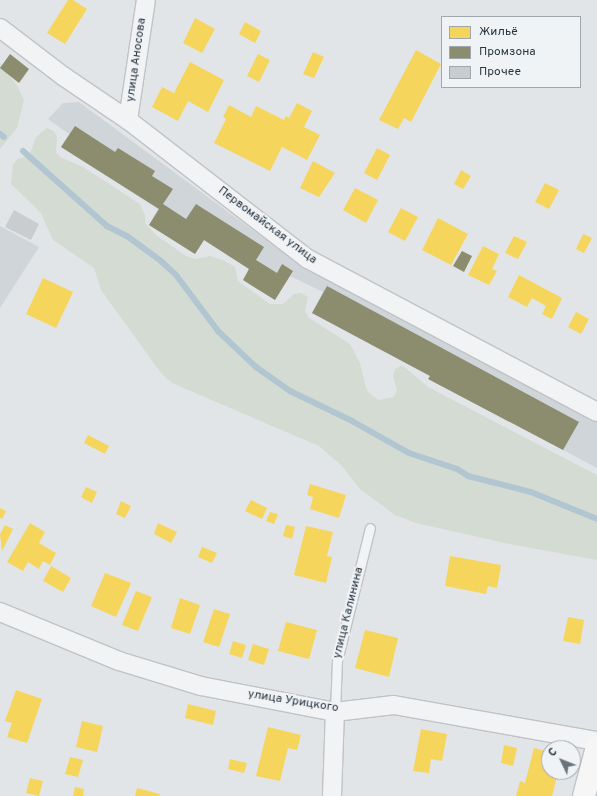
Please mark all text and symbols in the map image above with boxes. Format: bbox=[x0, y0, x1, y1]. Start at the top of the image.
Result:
legend bbox=[441, 16, 581, 88]
street label: улица Аносова bbox=[124, 17, 150, 103]
text: Жильё bbox=[479, 24, 518, 40]
text: Промзона bbox=[479, 44, 536, 60]
text: Прочее bbox=[479, 64, 521, 80]
street label: Первомайская улица bbox=[215, 184, 319, 268]
street label: улица Калинина bbox=[331, 566, 367, 660]
street label: улица Урицкого bbox=[247, 688, 339, 716]
north arrow bbox=[541, 740, 581, 780]
text: С bbox=[545, 745, 560, 760]

